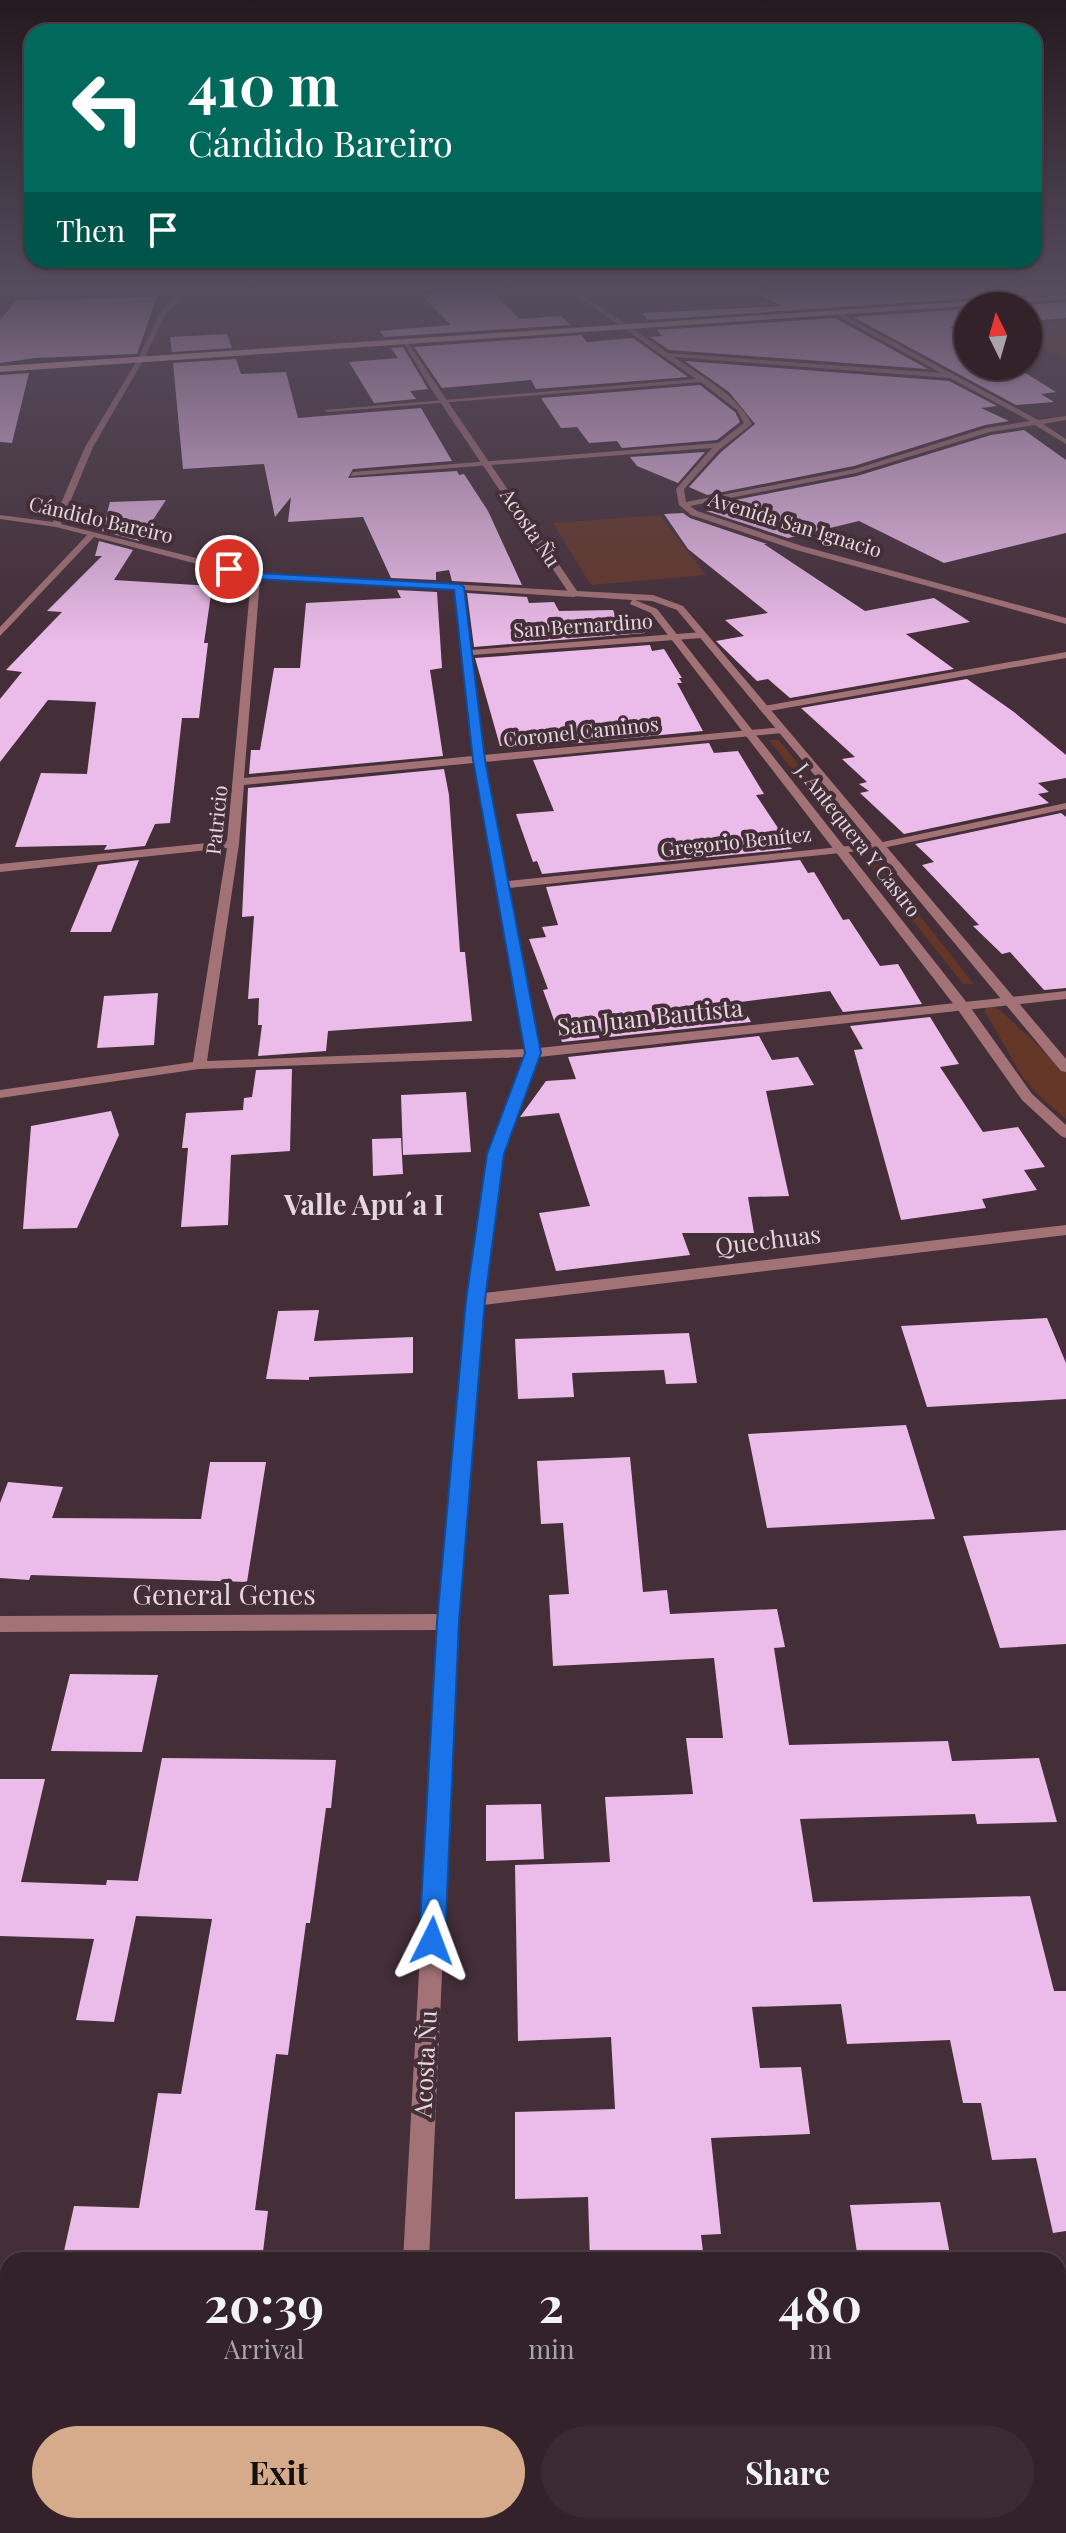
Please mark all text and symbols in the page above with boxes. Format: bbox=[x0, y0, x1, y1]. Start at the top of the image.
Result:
text: 410 m bbox=[188, 46, 339, 121]
icon: left bbox=[56, 56, 160, 160]
text: Cándido Bareiro bbox=[188, 118, 453, 166]
icon: arrive bbox=[141, 208, 185, 252]
text: Then bbox=[56, 210, 125, 250]
north arrow bbox=[954, 292, 1042, 380]
map controls bbox=[954, 292, 1042, 380]
street label: Acosta Ñu bbox=[494, 482, 568, 572]
street label: Avenida San Ignacio bbox=[705, 484, 885, 563]
street label: Cándido Bareiro bbox=[27, 489, 176, 548]
pin bbox=[195, 535, 263, 603]
icon: arrive bbox=[207, 547, 251, 591]
street label: San Bernardino bbox=[512, 606, 654, 643]
street label: Coronel Caminos bbox=[502, 709, 660, 752]
street label: J. Antequera Y Castro bbox=[790, 756, 928, 922]
street label: Patricio bbox=[198, 784, 233, 856]
street label: Gregorio Benítez bbox=[659, 819, 813, 862]
street label: San Juan Bautista bbox=[555, 990, 744, 1042]
district label: Valle Apu´a I bbox=[283, 1185, 444, 1222]
street label: Quechuas bbox=[713, 1217, 822, 1261]
street label: General Genes bbox=[132, 1575, 316, 1612]
position arrow bbox=[390, 1899, 474, 1983]
street label: Acosta Ñu bbox=[405, 2009, 443, 2119]
text: 20:39 bbox=[204, 2271, 324, 2335]
text: 2 bbox=[539, 2271, 564, 2335]
text: 480 bbox=[779, 2271, 862, 2335]
text: Arrival bbox=[224, 2331, 304, 2366]
text: min bbox=[528, 2331, 574, 2366]
text: m bbox=[809, 2331, 832, 2366]
button: Exit bbox=[32, 2426, 525, 2518]
button: Share bbox=[541, 2426, 1034, 2518]

